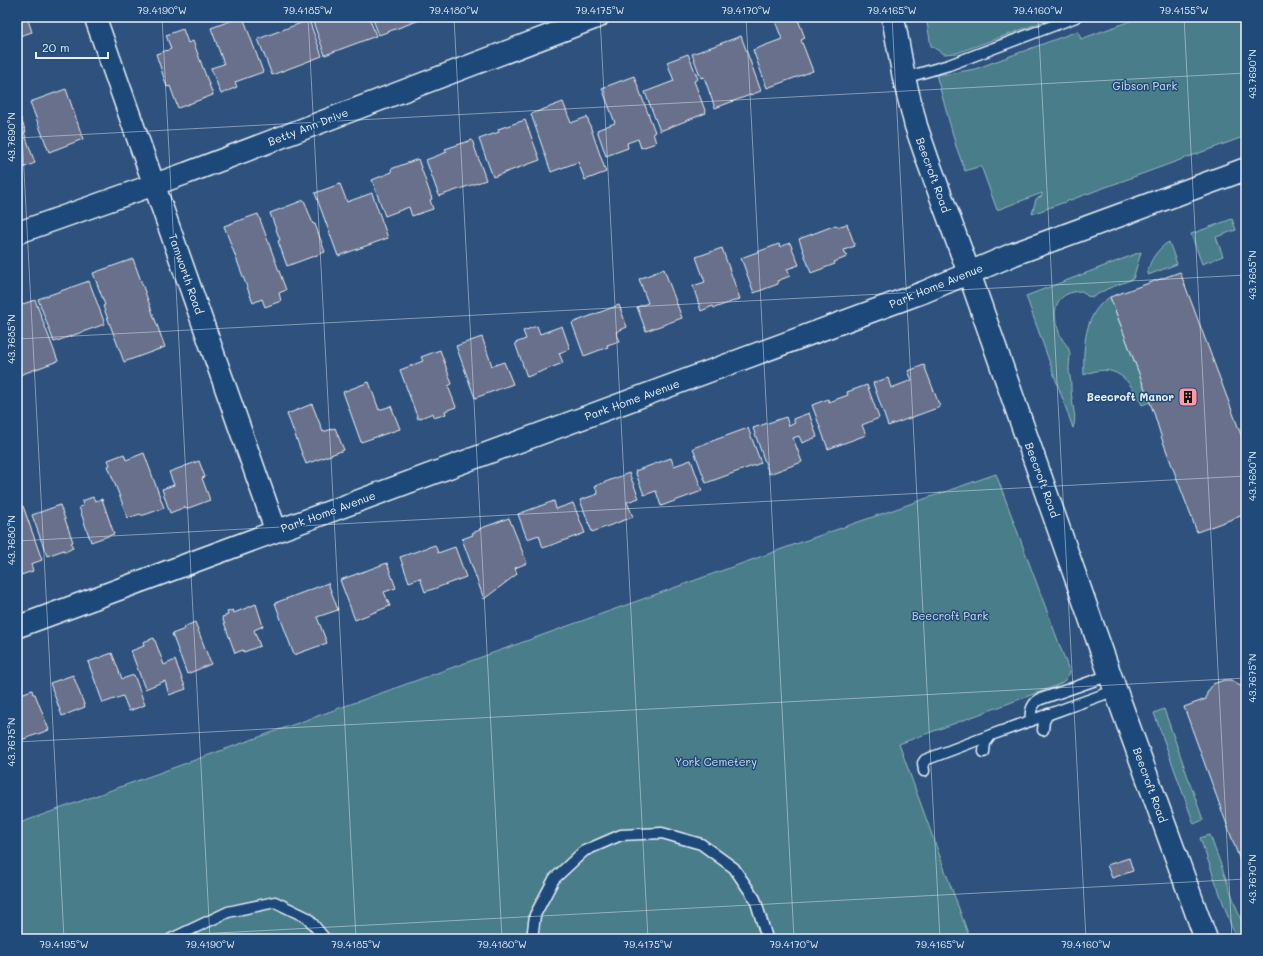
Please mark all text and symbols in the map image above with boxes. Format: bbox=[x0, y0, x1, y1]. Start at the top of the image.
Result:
text: 79.4190°W bbox=[137, 3, 187, 17]
text: 79.4185°W bbox=[283, 3, 333, 17]
text: 79.4180°W bbox=[429, 3, 479, 17]
text: 79.4175°W bbox=[576, 3, 625, 17]
text: 79.4170°W bbox=[721, 3, 771, 17]
text: 79.4165°W bbox=[867, 3, 917, 17]
text: 79.4160°W bbox=[1013, 3, 1063, 17]
text: 79.4155°W bbox=[1159, 3, 1209, 17]
scale bar bbox=[36, 34, 108, 60]
text: 20 m bbox=[42, 39, 70, 55]
text: 43.7690°N bbox=[1245, 49, 1259, 99]
park label: Gibson Park bbox=[1113, 78, 1178, 93]
street label: Betty Ann Drive bbox=[265, 104, 350, 149]
text: 43.7690°N bbox=[4, 112, 18, 162]
street label: Beecroft Road bbox=[913, 135, 954, 215]
street label: Tamworth Road bbox=[166, 232, 207, 316]
text: 43.7685°N bbox=[1245, 250, 1259, 300]
street label: Park Home Avenue bbox=[887, 260, 985, 311]
text: 43.7685°N bbox=[4, 314, 18, 364]
street label: Park Home Avenue bbox=[582, 375, 682, 424]
building icon: Beecroft Manor bbox=[1177, 386, 1199, 408]
place label: Beecroft Manor bbox=[1087, 389, 1174, 404]
street label: Beecroft Road bbox=[1022, 440, 1063, 520]
text: 43.7680°N bbox=[1245, 451, 1259, 501]
street label: Park Home Avenue bbox=[278, 487, 378, 536]
text: 43.7680°N bbox=[4, 515, 18, 565]
park label: Beecroft Park bbox=[912, 608, 988, 623]
text: 43.7675°N bbox=[1245, 654, 1259, 702]
text: 43.7675°N bbox=[4, 718, 18, 766]
street label: Beecroft Road bbox=[1130, 745, 1171, 825]
park label: York Cemetery bbox=[675, 754, 757, 769]
text: 43.7670°N bbox=[1245, 854, 1259, 904]
text: 79.4195°W bbox=[39, 937, 89, 951]
text: 79.4190°W bbox=[185, 937, 235, 951]
text: 79.4185°W bbox=[331, 937, 381, 951]
text: 79.4180°W bbox=[477, 937, 527, 951]
text: 79.4175°W bbox=[624, 937, 673, 951]
text: 79.4170°W bbox=[769, 937, 819, 951]
text: 79.4165°W bbox=[915, 937, 965, 951]
text: 79.4160°W bbox=[1061, 937, 1111, 951]

